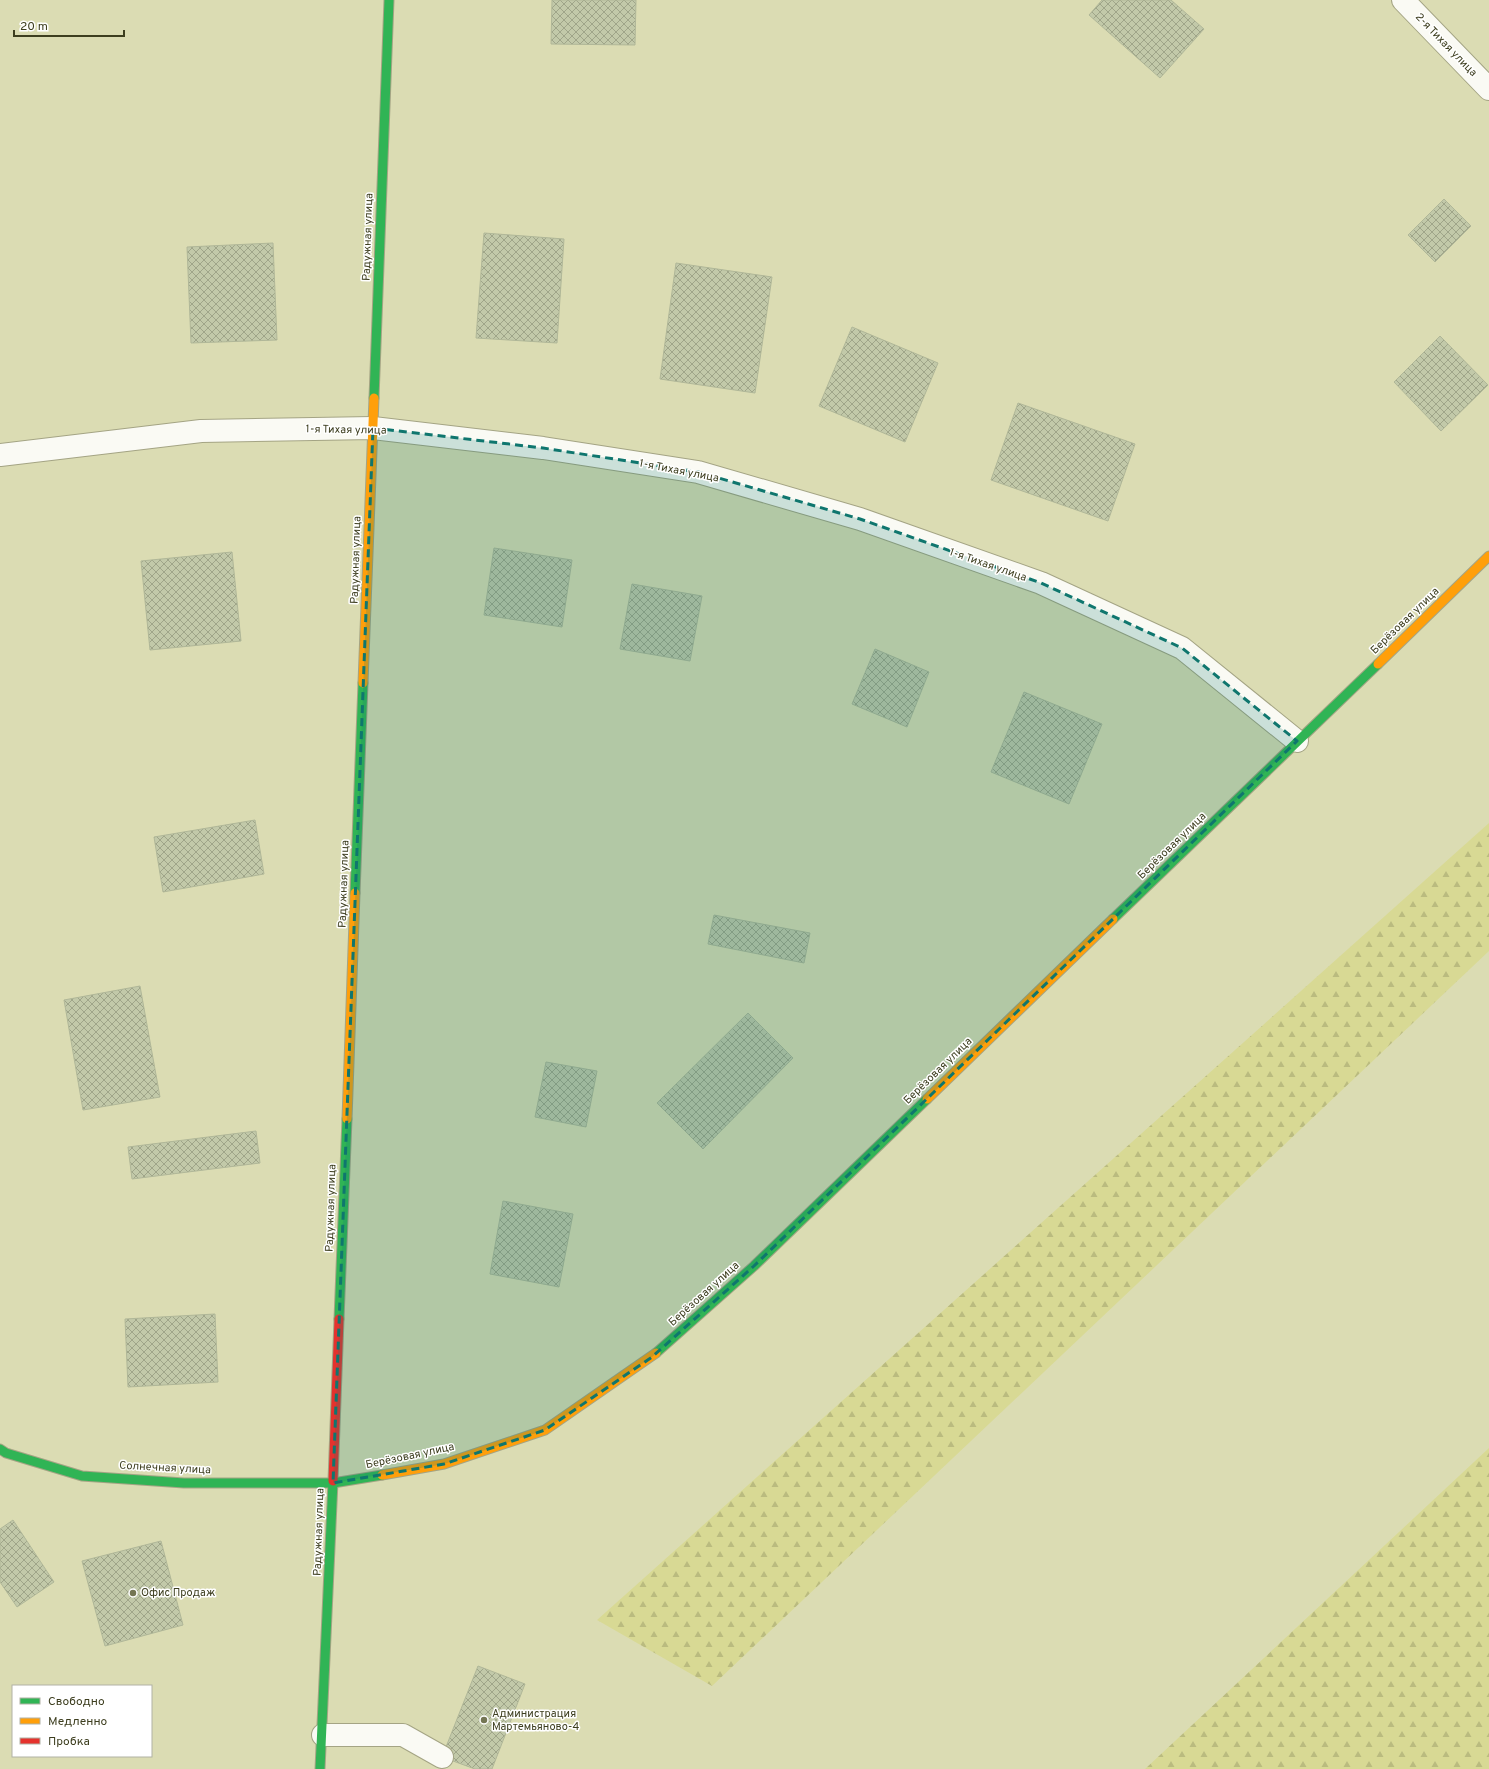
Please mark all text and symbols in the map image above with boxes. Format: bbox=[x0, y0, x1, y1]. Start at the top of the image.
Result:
street label: 2-я Тихая улица bbox=[1412, 10, 1480, 80]
scale bar bbox=[14, 12, 124, 38]
text: 20 m bbox=[20, 19, 48, 35]
street label: Радужная улица bbox=[359, 193, 377, 281]
street label: 1-я Тихая улица bbox=[305, 422, 387, 438]
street label: 1-я Тихая улица bbox=[638, 456, 720, 486]
street label: Радужная улица bbox=[347, 516, 365, 604]
street label: 1-я Тихая улица bbox=[947, 545, 1029, 585]
street label: Берёзовая улица bbox=[1368, 585, 1442, 657]
street label: Берёзовая улица bbox=[1135, 810, 1209, 882]
street label: Радужная улица bbox=[335, 840, 353, 928]
street label: Берёзовая улица bbox=[901, 1035, 975, 1107]
street label: Радужная улица bbox=[322, 1164, 340, 1252]
street label: Берёзовая улица bbox=[666, 1258, 742, 1329]
street label: Берёзовая улица bbox=[364, 1440, 456, 1472]
street label: Солнечная улица bbox=[119, 1459, 211, 1477]
street label: Радужная улица bbox=[310, 1488, 328, 1576]
place label: Офис Продаж bbox=[141, 1586, 215, 1600]
marker: Офис Продаж bbox=[128, 1588, 138, 1598]
legend bbox=[12, 1685, 152, 1757]
text: Свободно bbox=[48, 1694, 105, 1710]
place label: Администрация Мартемьяново-4 bbox=[492, 1707, 579, 1734]
text: Медленно bbox=[48, 1714, 108, 1730]
marker: Администрация Мартемьяново-4 bbox=[479, 1715, 489, 1725]
text: Пробка bbox=[48, 1734, 90, 1750]

